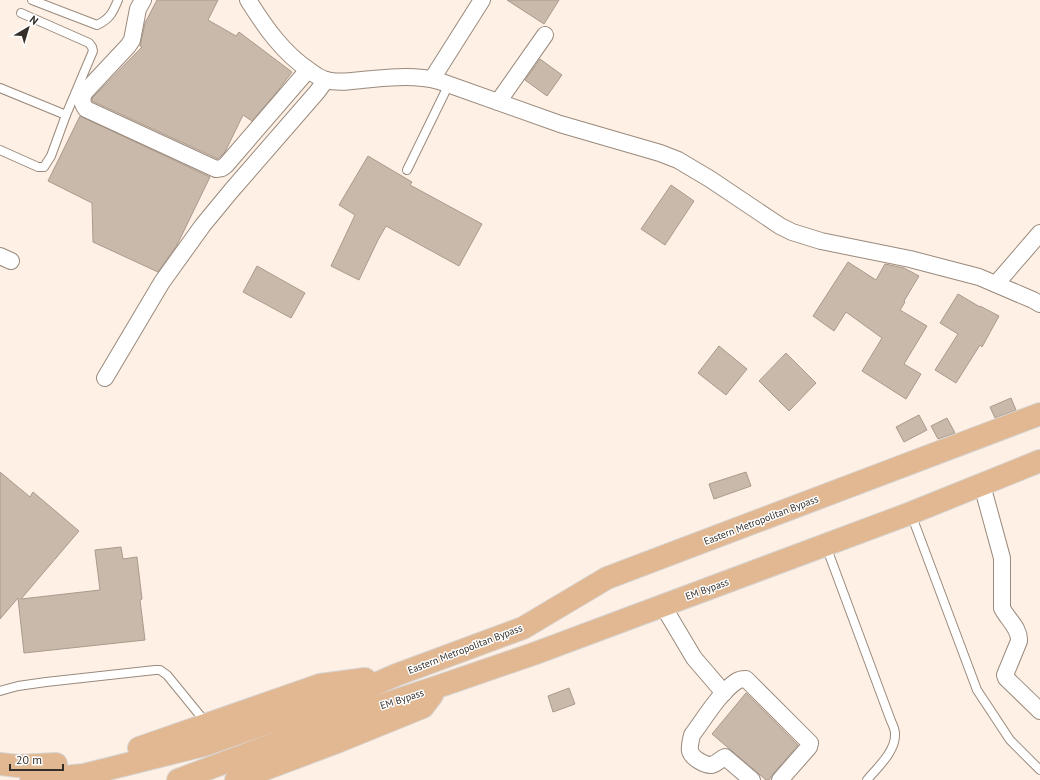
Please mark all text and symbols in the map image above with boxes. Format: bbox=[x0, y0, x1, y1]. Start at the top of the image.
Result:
north arrow bbox=[8, 8, 48, 48]
text: N bbox=[27, 12, 41, 28]
street label: Eastern Metropolitan Bypass bbox=[702, 492, 820, 548]
street label: EM Bypass bbox=[684, 575, 730, 603]
street label: Eastern Metropolitan Bypass bbox=[406, 621, 524, 677]
street label: EM Bypass bbox=[378, 686, 426, 712]
scale bar bbox=[10, 746, 63, 772]
text: 20 m bbox=[16, 752, 42, 767]

